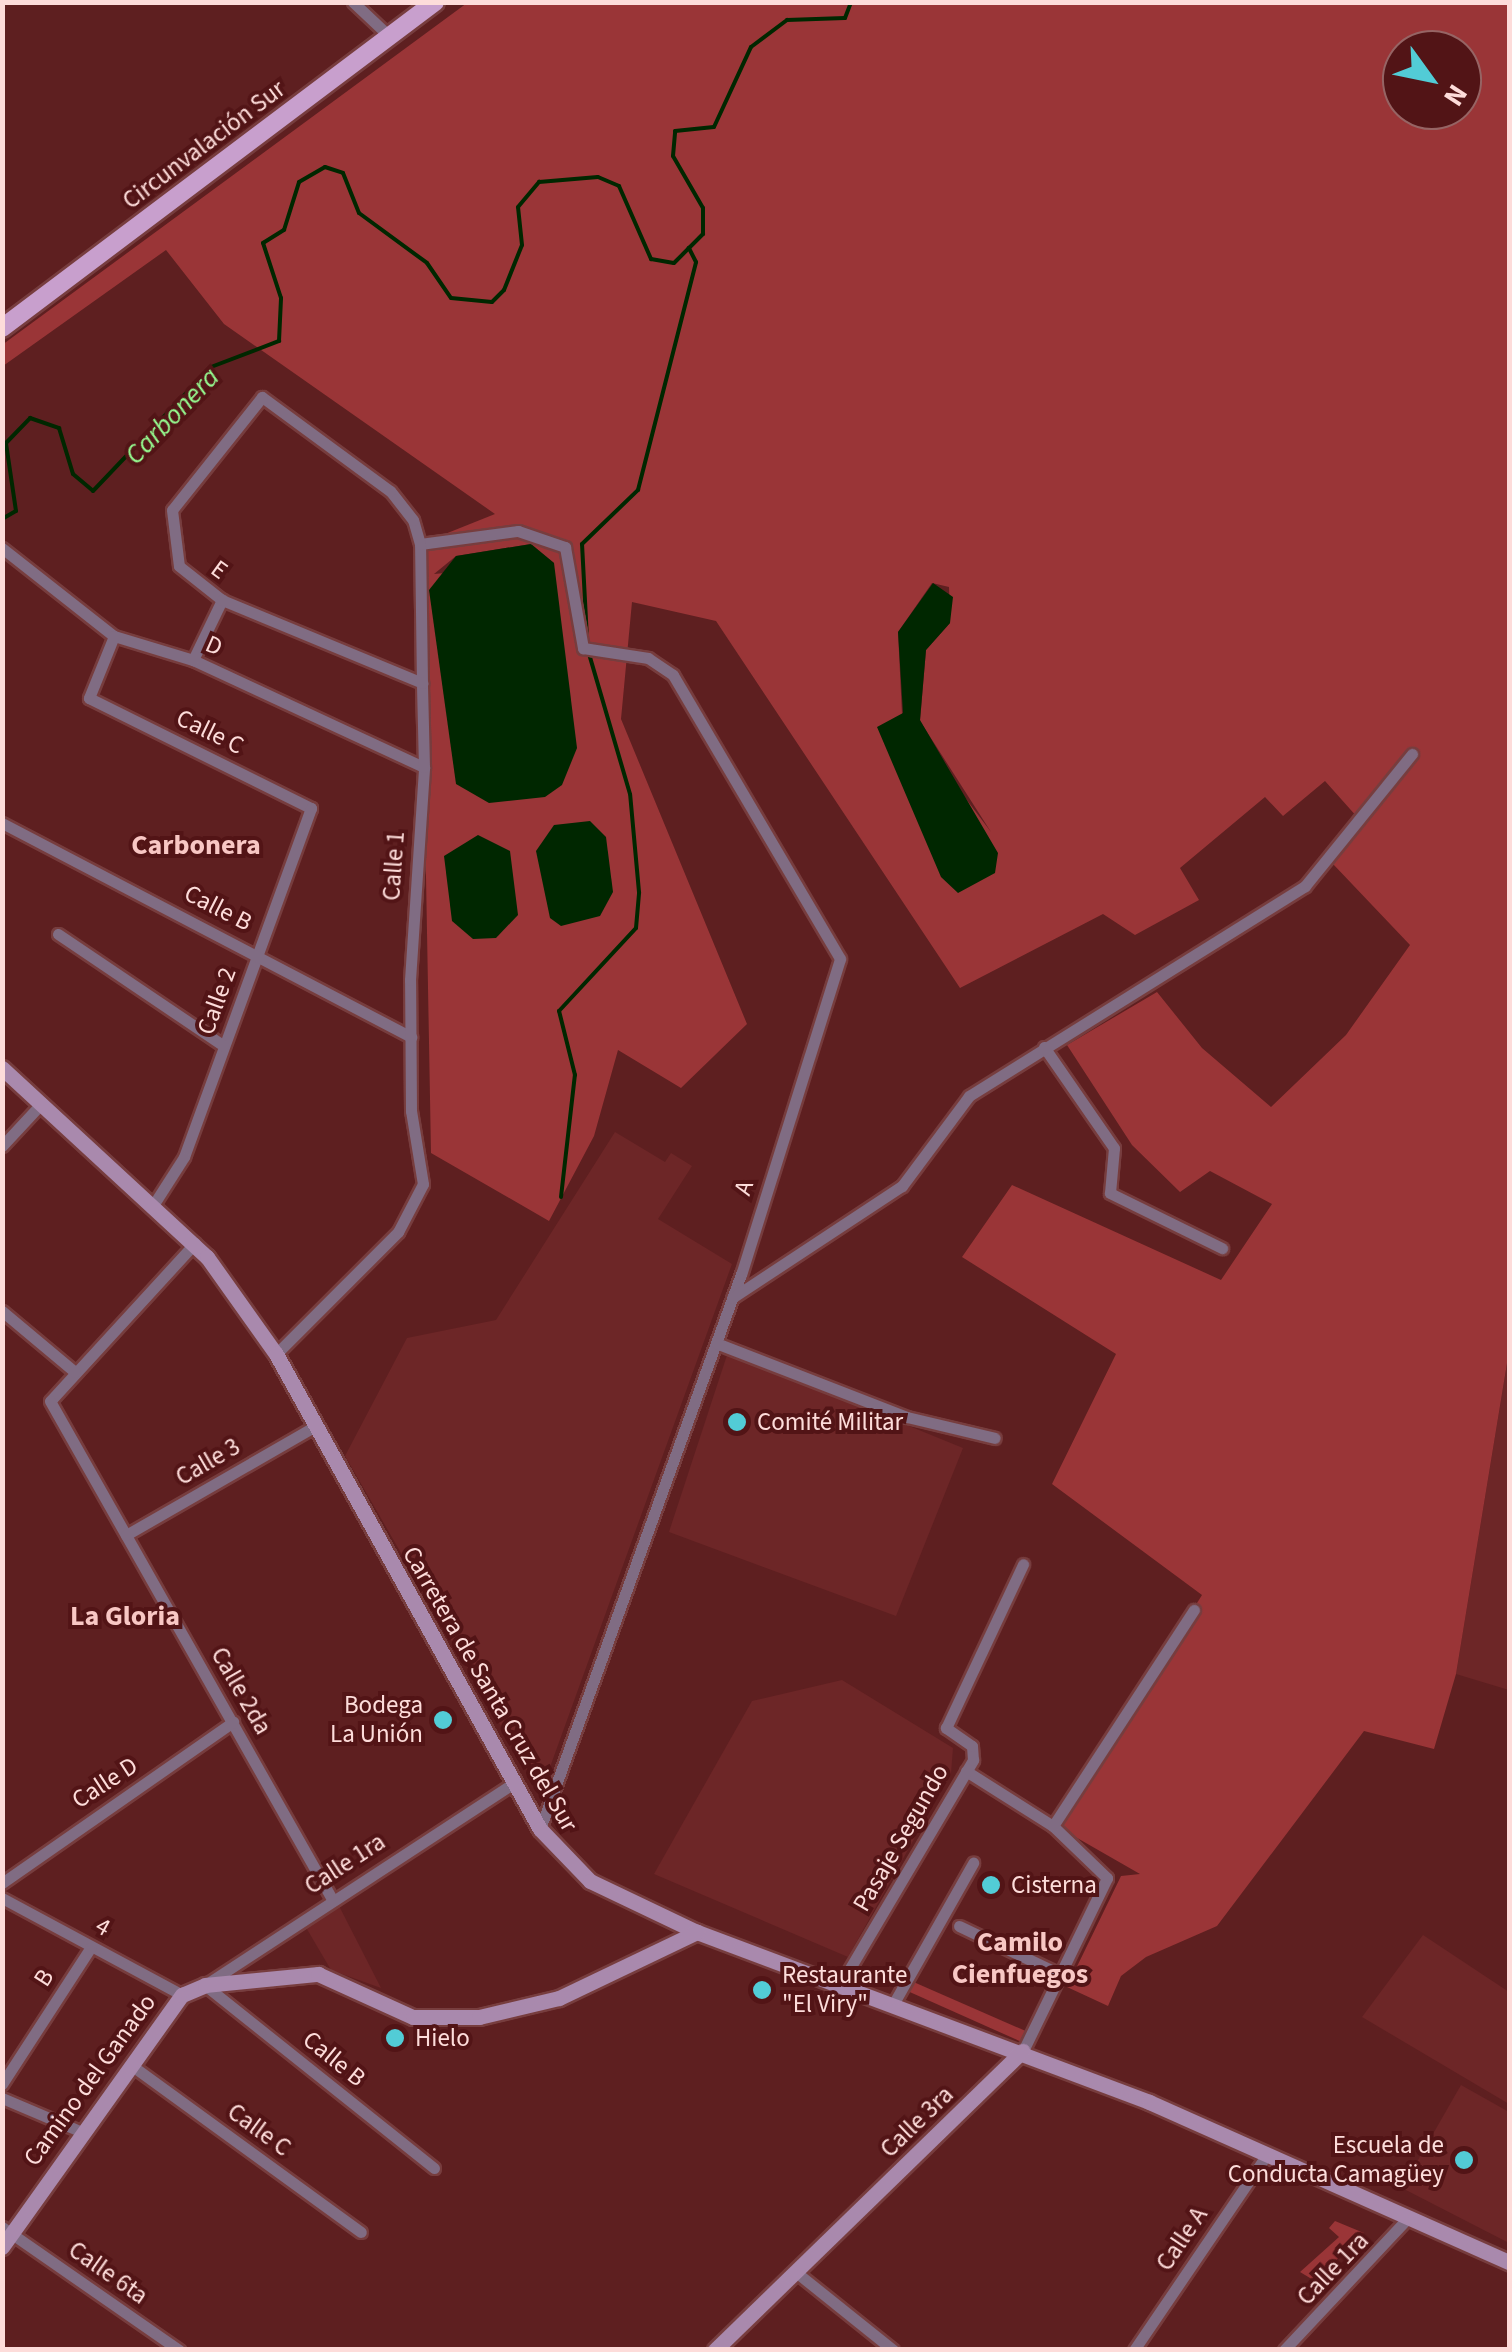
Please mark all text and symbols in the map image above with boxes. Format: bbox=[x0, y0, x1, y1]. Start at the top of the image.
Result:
north arrow bbox=[1382, 30, 1482, 130]
street label: Circunvalación Sur bbox=[117, 74, 291, 216]
text: N bbox=[1434, 77, 1477, 114]
water label: Carbonera bbox=[118, 361, 226, 471]
street label: E bbox=[205, 554, 233, 586]
street label: D bbox=[201, 629, 227, 663]
street label: Calle C bbox=[171, 703, 249, 761]
district label: Carbonera bbox=[131, 828, 261, 862]
street label: Calle 1 bbox=[377, 830, 411, 902]
street label: Calle B bbox=[179, 878, 257, 938]
street label: Calle 2 bbox=[191, 963, 243, 1039]
street label: A bbox=[728, 1177, 760, 1199]
place label: Comité Militar bbox=[757, 1407, 903, 1437]
marker: Comité Militar bbox=[726, 1411, 748, 1433]
street label: Calle 3 bbox=[170, 1432, 246, 1492]
street label: Carretera de Santa Cruz del Sur bbox=[396, 1541, 584, 1837]
district label: La Gloria bbox=[70, 1599, 180, 1633]
street label: Calle 2da bbox=[204, 1642, 278, 1740]
place label: Bodega La Unión bbox=[330, 1691, 423, 1750]
marker: Bodega La Unión bbox=[432, 1709, 454, 1731]
street label: Calle D bbox=[66, 1751, 144, 1815]
street label: Pasaje Segundo bbox=[847, 1759, 955, 1917]
street label: Calle 1ra bbox=[299, 1827, 391, 1901]
place label: Cisterna bbox=[1011, 1870, 1097, 1900]
marker: Cisterna bbox=[980, 1874, 1002, 1896]
street label: 4 bbox=[90, 1911, 116, 1943]
district label: Camilo Cienfuegos bbox=[952, 1925, 1088, 1991]
place label: Restaurante "El Viry" bbox=[782, 1961, 907, 2020]
street label: B bbox=[27, 1964, 61, 1992]
marker: Restaurante "El Viry" bbox=[751, 1979, 773, 2001]
street label: Camino del Ganado bbox=[18, 1988, 162, 2172]
place label: Hielo bbox=[415, 2023, 470, 2053]
street label: Calle B bbox=[297, 2025, 371, 2093]
marker: Hielo bbox=[384, 2027, 406, 2049]
street label: Calle 3ra bbox=[874, 2080, 960, 2164]
street label: Calle C bbox=[221, 2097, 297, 2163]
place label: Escuela de Conducta Camagüey bbox=[1228, 2131, 1444, 2190]
marker: Escuela de Conducta Camagüey bbox=[1453, 2149, 1475, 2171]
street label: Calle A bbox=[1150, 2201, 1214, 2277]
street label: Calle 1ra bbox=[1291, 2226, 1375, 2312]
street label: Calle 6ta bbox=[63, 2235, 153, 2311]

